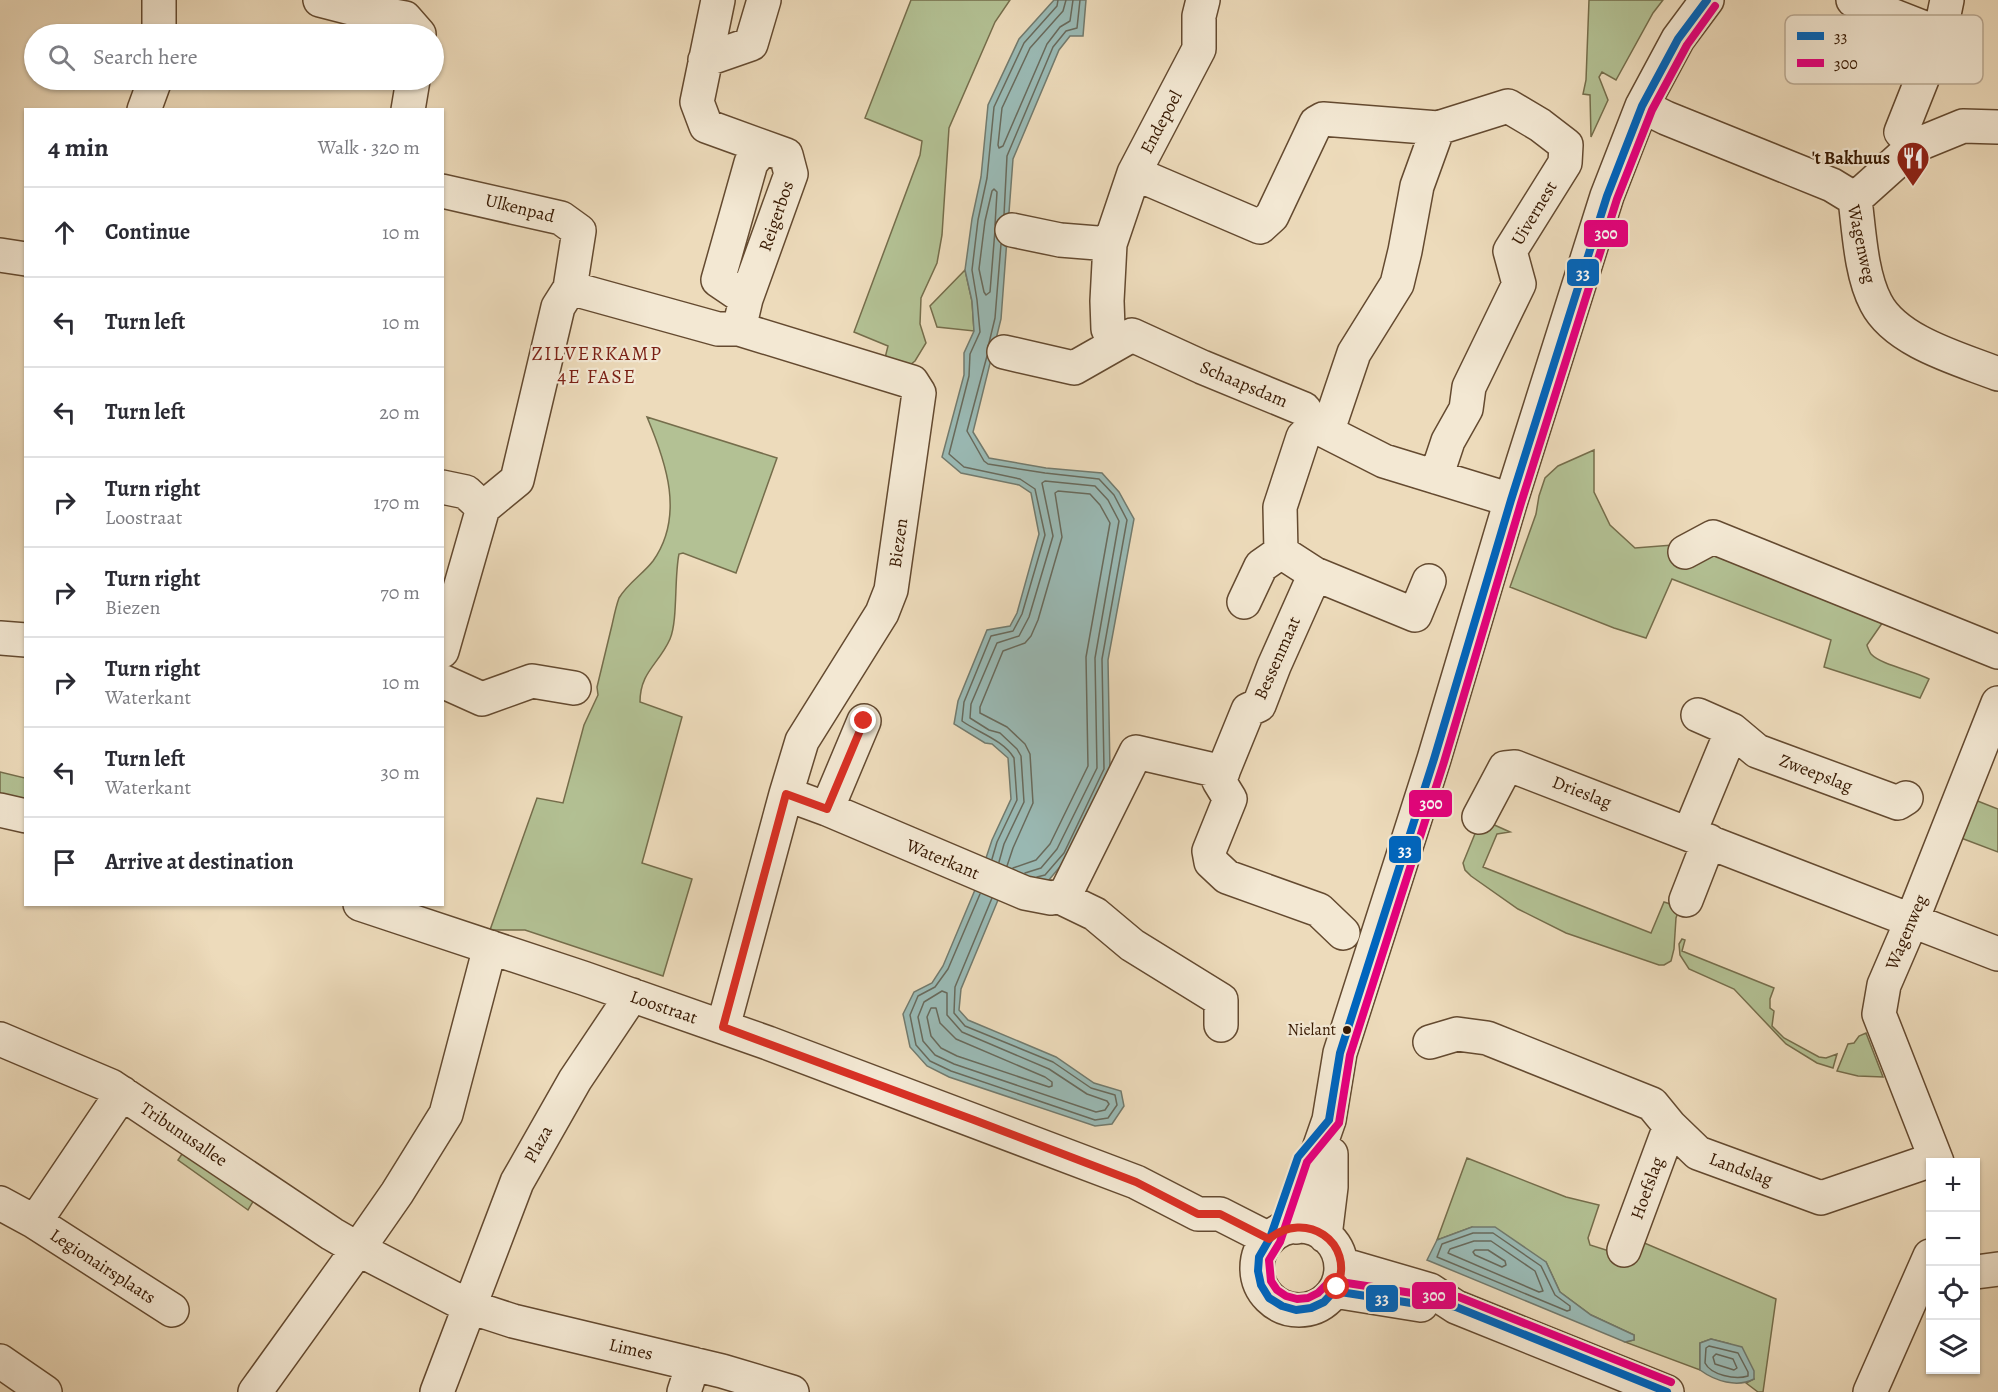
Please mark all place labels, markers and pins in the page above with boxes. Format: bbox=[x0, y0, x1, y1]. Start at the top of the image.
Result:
restaurant icon: 't Bakhuus bbox=[1895, 140, 1931, 187]
place label: 't Bakhuus bbox=[1812, 146, 1890, 170]
place label: Nielant bbox=[1288, 1019, 1336, 1041]
marker: Nielant bbox=[1341, 1024, 1353, 1036]

